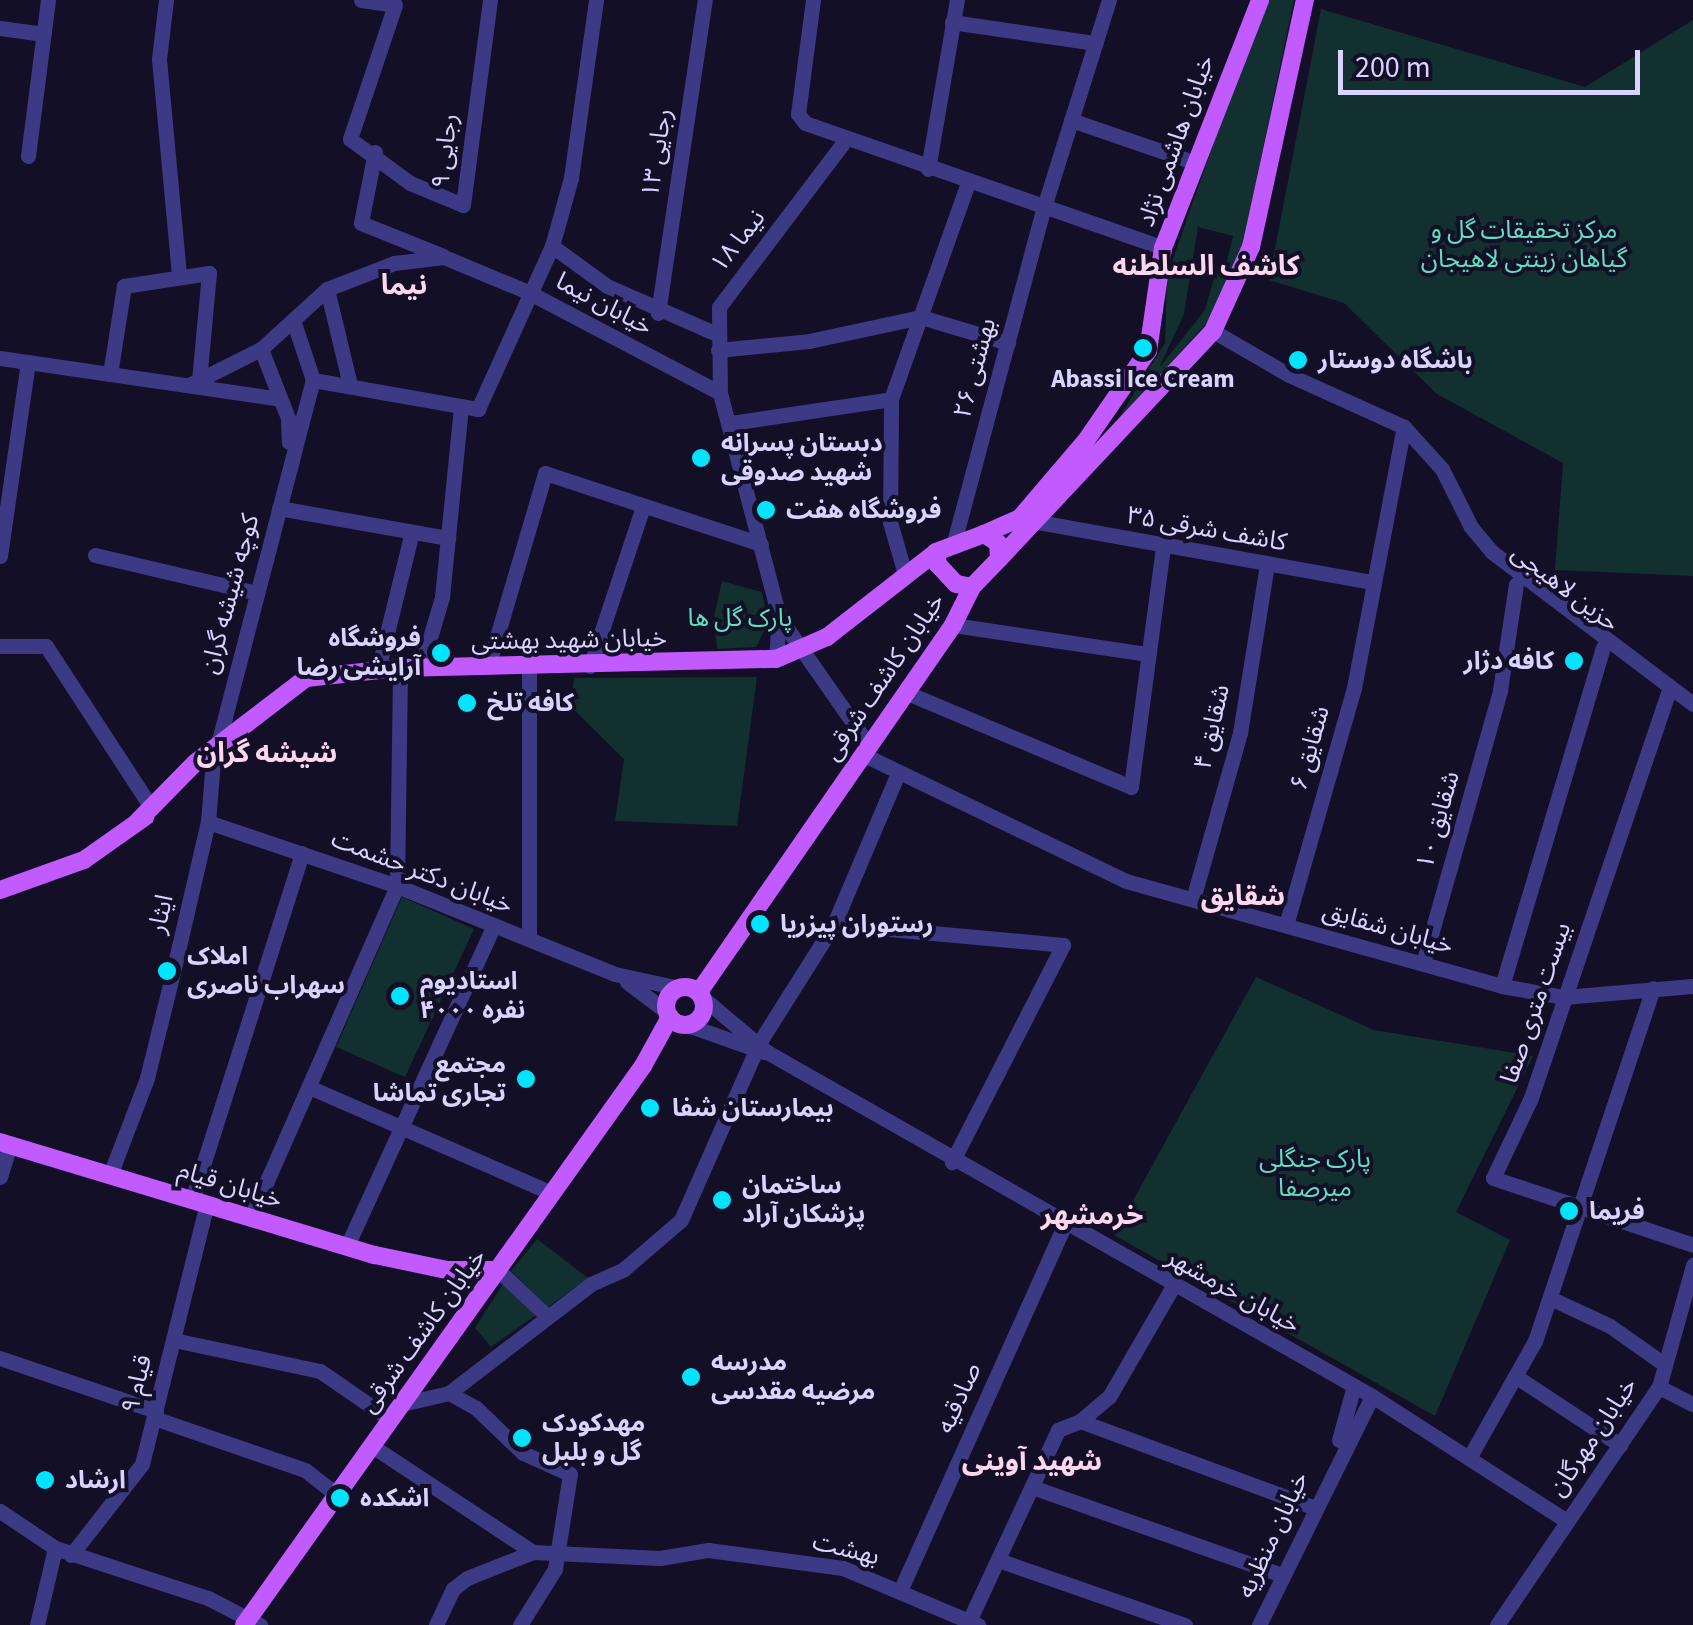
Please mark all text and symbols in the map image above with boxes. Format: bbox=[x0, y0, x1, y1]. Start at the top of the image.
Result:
scale bar bbox=[1343, 30, 1646, 92]
text: 200 m bbox=[1355, 46, 1431, 89]
street label: خیابان هاشمی نژاد bbox=[1131, 51, 1221, 231]
street label: رجایی ۱۳ bbox=[635, 106, 679, 200]
street label: رجایی ۹ bbox=[426, 112, 464, 190]
street label: نیما ۱۸ bbox=[704, 204, 772, 278]
park label: مرکز تحقیقات گل و گیاهان زینتی لاهیجان bbox=[1421, 216, 1627, 275]
district label: کاشف السلطنه bbox=[1113, 249, 1299, 283]
street label: خیابان نیما bbox=[551, 266, 657, 342]
district label: نیما bbox=[381, 268, 427, 302]
street label: بهشتی ۲۶ bbox=[947, 315, 1003, 421]
marker: Abassi Ice Cream bbox=[1132, 337, 1154, 359]
place label: باشگاه دوستار bbox=[1318, 345, 1473, 375]
marker: باشگاه دوستار bbox=[1287, 349, 1309, 371]
place label: Abassi Ice Cream bbox=[1051, 364, 1235, 394]
place label: دبستان پسرانه شهید صدوقی bbox=[721, 429, 883, 488]
marker: دبستان پسرانه شهید صدوقی bbox=[690, 447, 712, 469]
place label: فروشگاه هفت bbox=[786, 495, 941, 525]
marker: فروشگاه هفت bbox=[755, 499, 777, 521]
street label: کاشف شرقی ۳۵ bbox=[1125, 500, 1289, 558]
street label: کوچه شیشه گران bbox=[194, 511, 266, 677]
street label: حزین لاهیجی bbox=[1505, 538, 1625, 638]
street label: خیابان کاشف شرقی bbox=[817, 588, 951, 766]
park label: پارک گل ها bbox=[687, 603, 793, 633]
street label: خیابان شهید بهشتی bbox=[471, 623, 667, 657]
place label: فروشگاه آرایشی رضا bbox=[297, 624, 421, 683]
marker: فروشگاه آرایشی رضا bbox=[430, 642, 452, 664]
place label: کافه دژار bbox=[1464, 646, 1554, 676]
marker: کافه دژار bbox=[1563, 650, 1585, 672]
street label: شقایق ۴ bbox=[1188, 682, 1236, 772]
place label: کافه تلخ bbox=[487, 688, 574, 718]
marker: کافه تلخ bbox=[456, 692, 478, 714]
street label: شقایق ۶ bbox=[1284, 702, 1336, 794]
district label: شیشه گران bbox=[197, 736, 337, 770]
street label: شقایق ۱۰ bbox=[1410, 768, 1466, 872]
street label: خیابان دکتر حشمت bbox=[327, 824, 517, 920]
district label: شقایق bbox=[1201, 879, 1285, 913]
street label: ایثار bbox=[142, 892, 180, 936]
street label: خیابان شقایق bbox=[1319, 895, 1457, 961]
place label: رستوران پیزریا bbox=[780, 909, 933, 939]
marker: رستوران پیزریا bbox=[749, 913, 771, 935]
street label: بیست متری صفا bbox=[1494, 919, 1578, 1087]
place label: املاک سهراب ناصری bbox=[187, 942, 345, 1001]
marker: املاک سهراب ناصری bbox=[156, 960, 178, 982]
place label: استادیوم ۴۰۰۰ نفره bbox=[420, 967, 525, 1026]
marker: استادیوم ۴۰۰۰ نفره bbox=[389, 985, 411, 1007]
place label: مجتمع تجاری تماشا bbox=[373, 1050, 506, 1109]
marker: مجتمع تجاری تماشا bbox=[515, 1068, 537, 1090]
place label: بیمارستان شفا bbox=[672, 1093, 834, 1123]
marker: بیمارستان شفا bbox=[637, 1095, 663, 1121]
park label: پارک جنگلی میرصفا bbox=[1259, 1145, 1371, 1204]
street label: خیابان قیام bbox=[174, 1155, 286, 1215]
place label: ساختمان پزشکان آراد bbox=[742, 1171, 866, 1230]
marker: ساختمان پزشکان آراد bbox=[711, 1189, 733, 1211]
place label: فریما bbox=[1589, 1196, 1645, 1226]
district label: خرمشهر bbox=[1041, 1198, 1143, 1232]
marker: فریما bbox=[1558, 1200, 1580, 1222]
street label: خیابان خرمشهر bbox=[1161, 1242, 1305, 1340]
street label: خیابان کاشف شرقی bbox=[353, 1243, 493, 1419]
place label: مدرسه مرضیه مقدسی bbox=[711, 1348, 875, 1407]
street label: قیام ۹ bbox=[115, 1352, 159, 1416]
street label: صادقیه bbox=[930, 1358, 988, 1438]
marker: مدرسه مرضیه مقدسی bbox=[680, 1366, 702, 1388]
street label: خیابان مهرگان bbox=[1542, 1372, 1644, 1502]
place label: مهدکودک گل و بلبل bbox=[542, 1409, 645, 1468]
marker: مهدکودک گل و بلبل bbox=[511, 1427, 533, 1449]
district label: شهید آوینی bbox=[962, 1444, 1102, 1478]
place label: ارشاد bbox=[65, 1465, 126, 1495]
street label: خیابان منظریه bbox=[1231, 1467, 1315, 1603]
marker: ارشاد bbox=[34, 1469, 56, 1491]
place label: اشکده bbox=[360, 1483, 429, 1513]
marker: اشکده bbox=[329, 1487, 351, 1509]
street label: بهشت bbox=[809, 1526, 883, 1572]

